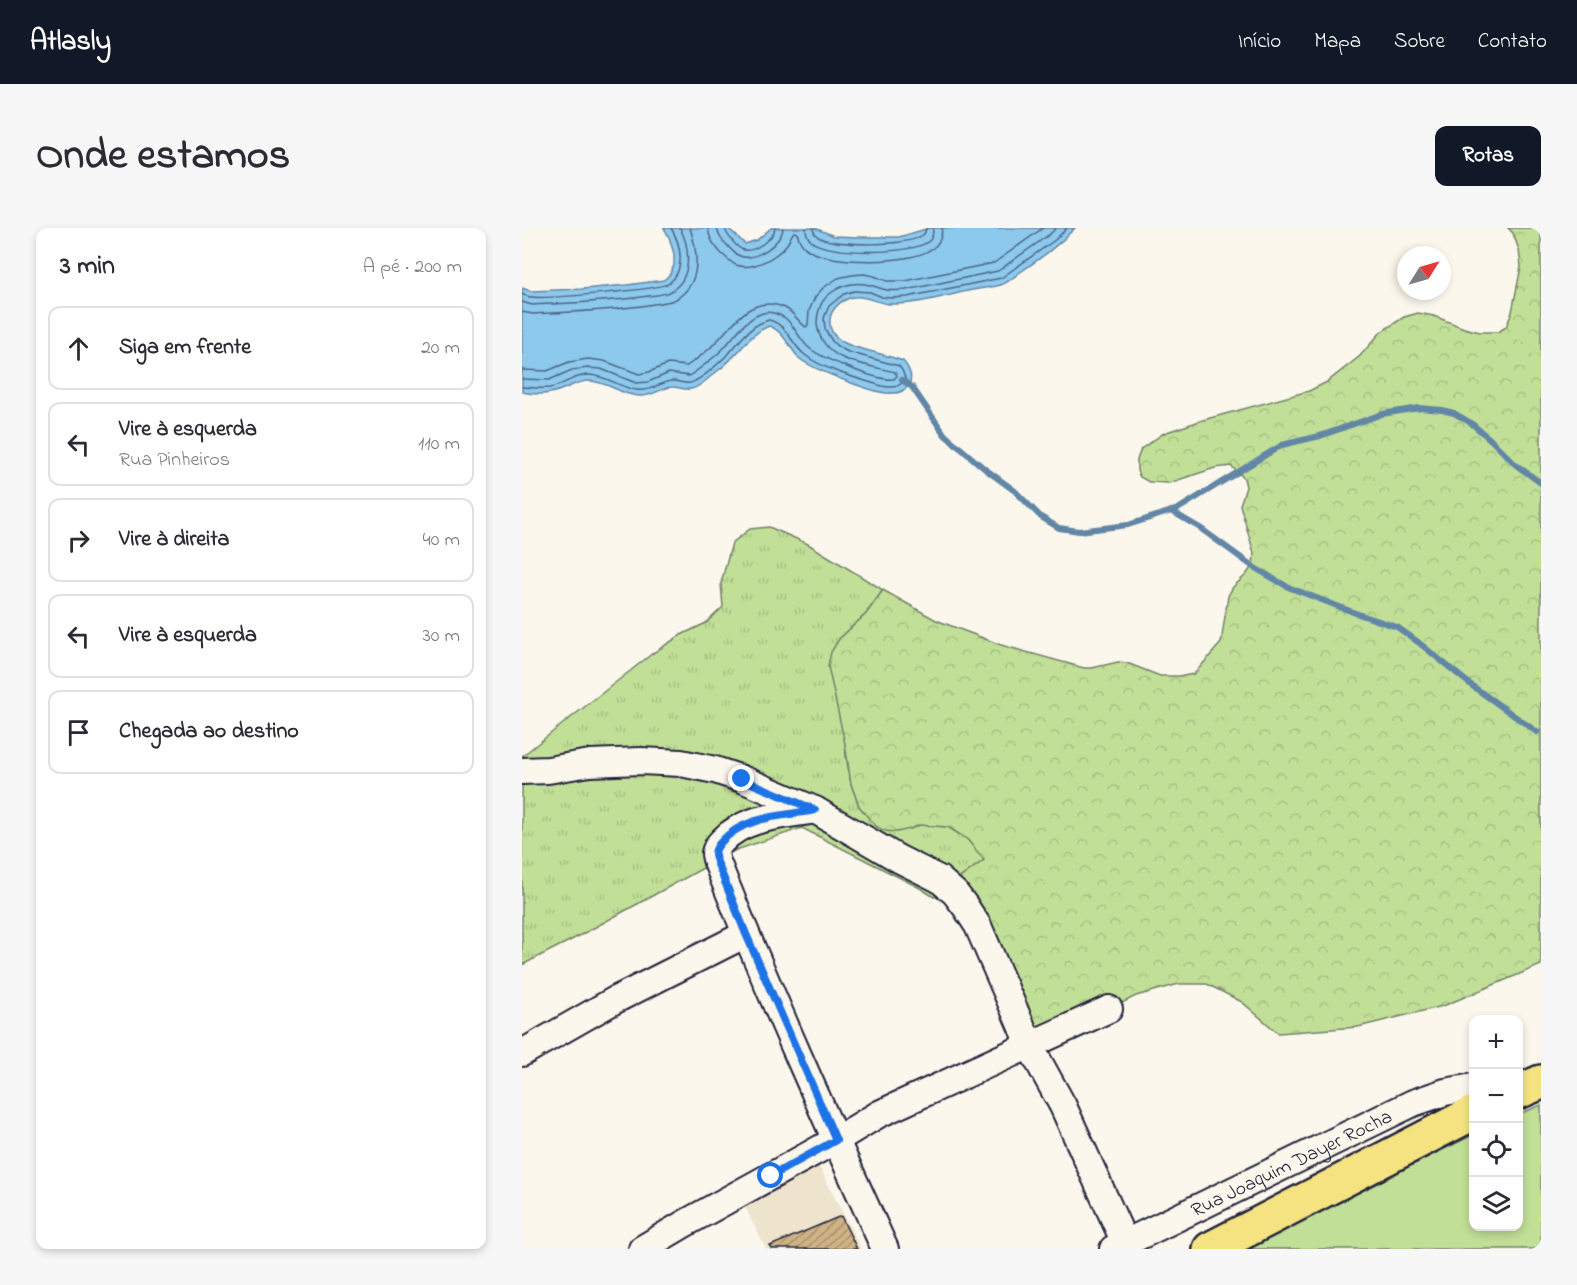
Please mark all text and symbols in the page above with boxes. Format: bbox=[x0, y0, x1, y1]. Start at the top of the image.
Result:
text: Atlasly bbox=[30, 22, 111, 63]
text: Início bbox=[1238, 27, 1281, 57]
text: Mapa bbox=[1314, 27, 1361, 57]
text: Sobre bbox=[1394, 27, 1445, 57]
text: Contato bbox=[1478, 27, 1547, 57]
text: Onde estamos bbox=[36, 126, 290, 187]
button: Rotas bbox=[1435, 126, 1541, 186]
north arrow bbox=[1397, 246, 1451, 300]
text: 3 min bbox=[60, 248, 115, 286]
text: A pé · 200 m bbox=[363, 253, 462, 282]
icon: ahead bbox=[62, 332, 95, 365]
text: Siga em frente bbox=[119, 332, 251, 364]
text: 20 m bbox=[421, 334, 460, 363]
text: Vire à esquerda bbox=[119, 414, 257, 446]
icon: left bbox=[62, 428, 95, 461]
text: 110 m bbox=[418, 430, 460, 459]
text: Rua Pinheiros bbox=[119, 446, 230, 475]
icon: right bbox=[62, 524, 95, 557]
text: Vire à direita bbox=[119, 524, 229, 556]
text: 40 m bbox=[423, 526, 460, 555]
icon: left bbox=[62, 620, 95, 653]
text: Vire à esquerda bbox=[119, 620, 257, 652]
text: 30 m bbox=[423, 622, 460, 651]
icon: arrive bbox=[62, 716, 95, 749]
text: Chegada ao destino bbox=[119, 716, 299, 748]
route end bbox=[728, 765, 754, 791]
map controls bbox=[1469, 1015, 1523, 1231]
button: + bbox=[1469, 1015, 1523, 1069]
button: − bbox=[1469, 1069, 1523, 1123]
street label: Rua Joaquim Dayer Rocha bbox=[1187, 1103, 1398, 1226]
button: locate bbox=[1469, 1123, 1523, 1177]
route start bbox=[757, 1162, 783, 1188]
button: layers bbox=[1469, 1177, 1523, 1231]

